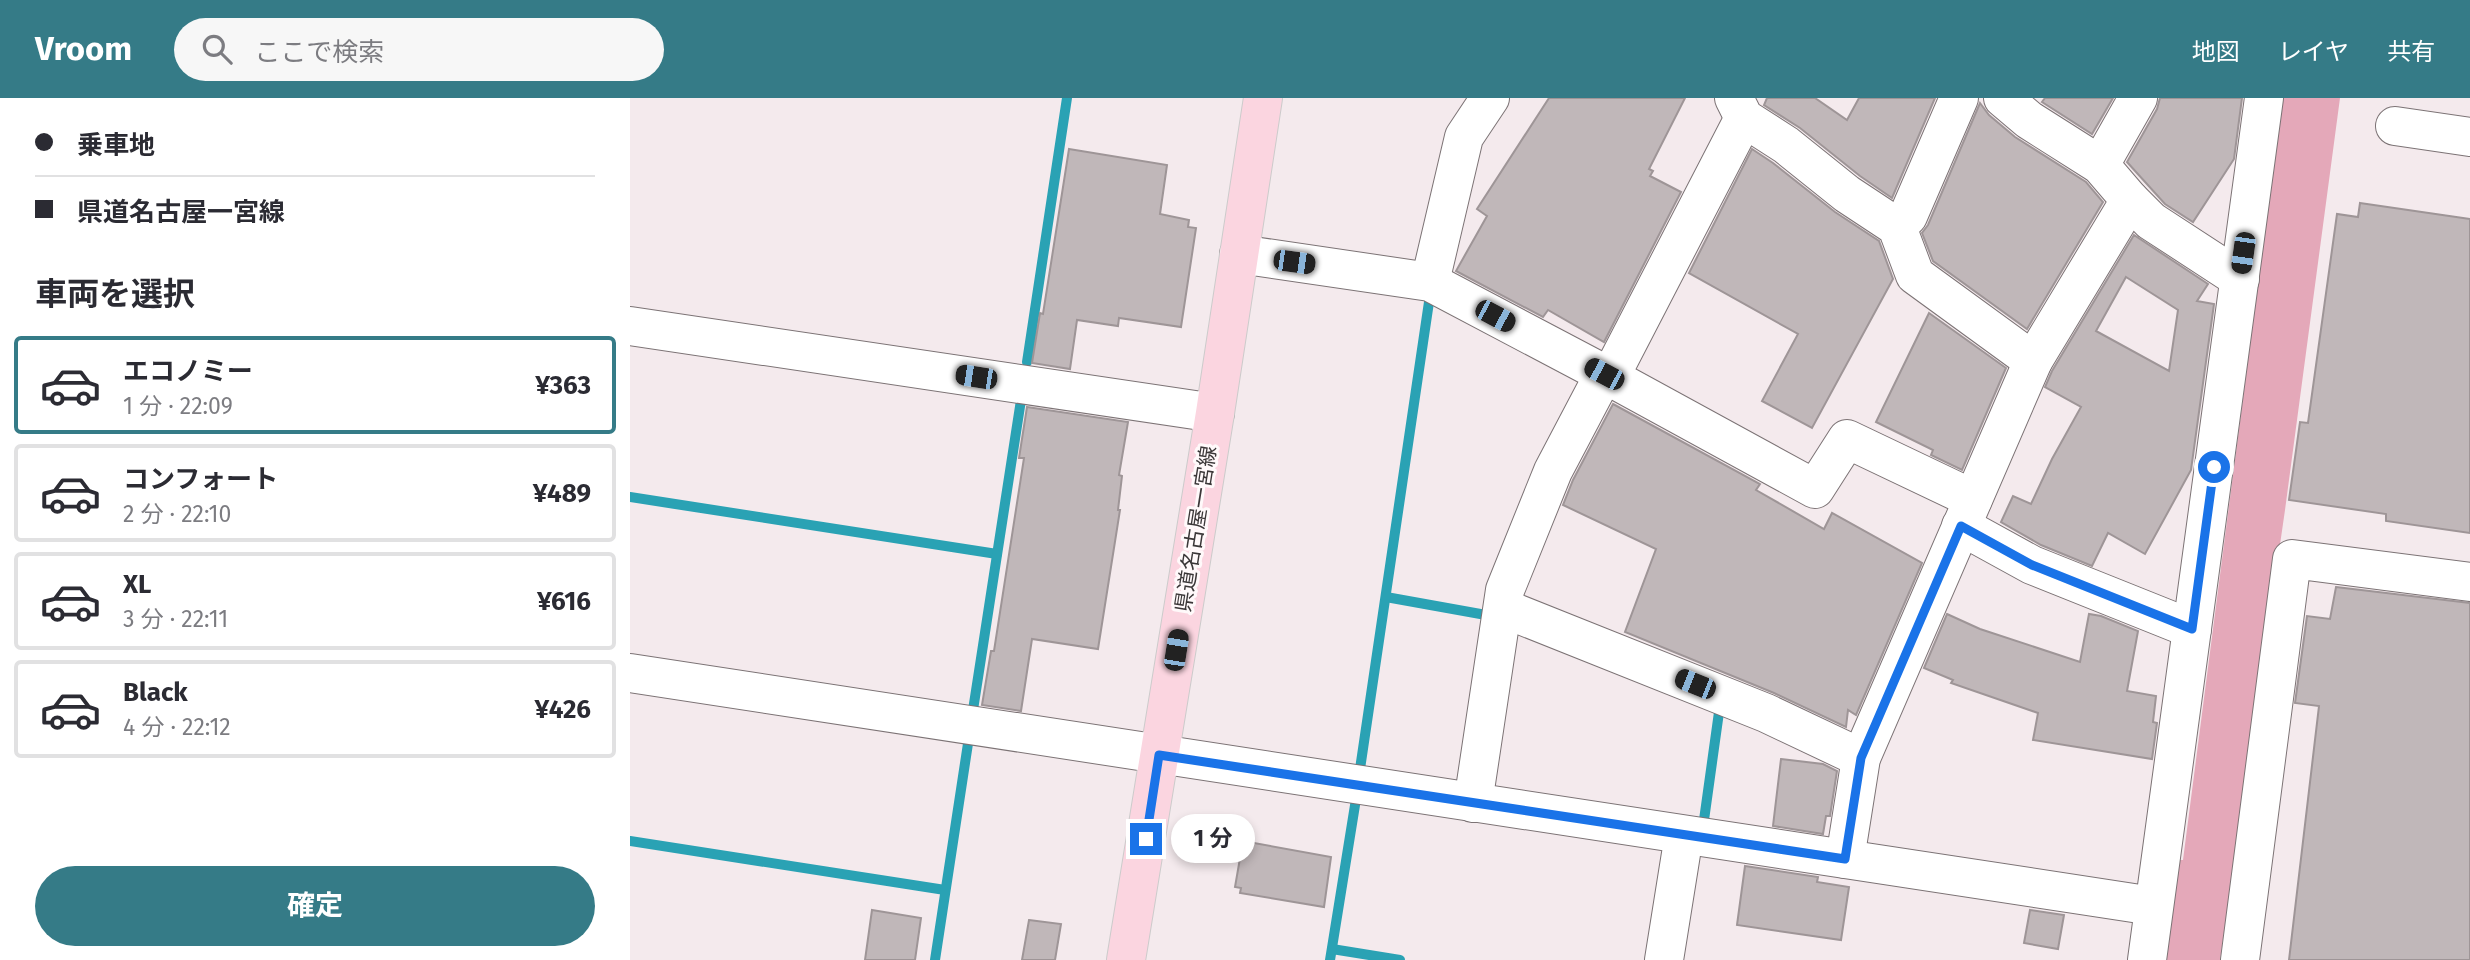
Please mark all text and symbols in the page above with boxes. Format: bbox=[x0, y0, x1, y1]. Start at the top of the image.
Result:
search box bbox=[174, 18, 664, 81]
text: Vroom bbox=[35, 29, 132, 69]
icon: search bbox=[198, 30, 236, 68]
text: ここで検索 bbox=[254, 37, 384, 68]
text: 地図 bbox=[2192, 38, 2240, 66]
text: レイヤ bbox=[2278, 38, 2349, 66]
text: 共有 bbox=[2387, 38, 2435, 66]
text: 乗車地 bbox=[77, 130, 155, 161]
text: 県道名古屋一宮線 bbox=[77, 197, 285, 228]
car bbox=[2230, 231, 2257, 275]
car bbox=[1272, 249, 1317, 275]
text: 車両を選択 bbox=[35, 275, 195, 313]
car bbox=[1472, 297, 1519, 335]
icon: car bbox=[39, 354, 102, 417]
car bbox=[1581, 355, 1628, 393]
text: エコノミー bbox=[123, 356, 253, 387]
car bbox=[954, 363, 999, 391]
text: ¥363 bbox=[535, 370, 591, 401]
text: 1 分 · 22:09 bbox=[123, 392, 233, 420]
street label: 県道名古屋一宮線 bbox=[1170, 444, 1222, 614]
route start bbox=[2198, 451, 2230, 483]
icon: car bbox=[39, 462, 102, 525]
text: コンフォート bbox=[123, 464, 278, 495]
text: ¥489 bbox=[533, 478, 591, 509]
text: 2 分 · 22:10 bbox=[123, 500, 231, 528]
text: XL bbox=[123, 569, 151, 600]
icon: car bbox=[39, 570, 102, 633]
text: ¥616 bbox=[537, 586, 591, 617]
text: 3 分 · 22:11 bbox=[123, 605, 228, 633]
car bbox=[1163, 628, 1190, 672]
car bbox=[1672, 666, 1719, 702]
text: Black bbox=[123, 677, 188, 708]
icon: car bbox=[39, 678, 102, 741]
text: ¥426 bbox=[534, 694, 591, 725]
text: 4 分 · 22:12 bbox=[123, 713, 231, 741]
callout: 1 分 bbox=[1170, 814, 1254, 864]
route end bbox=[1130, 823, 1162, 855]
text: 1 分 bbox=[1193, 824, 1233, 852]
button: 確定 bbox=[35, 866, 595, 946]

